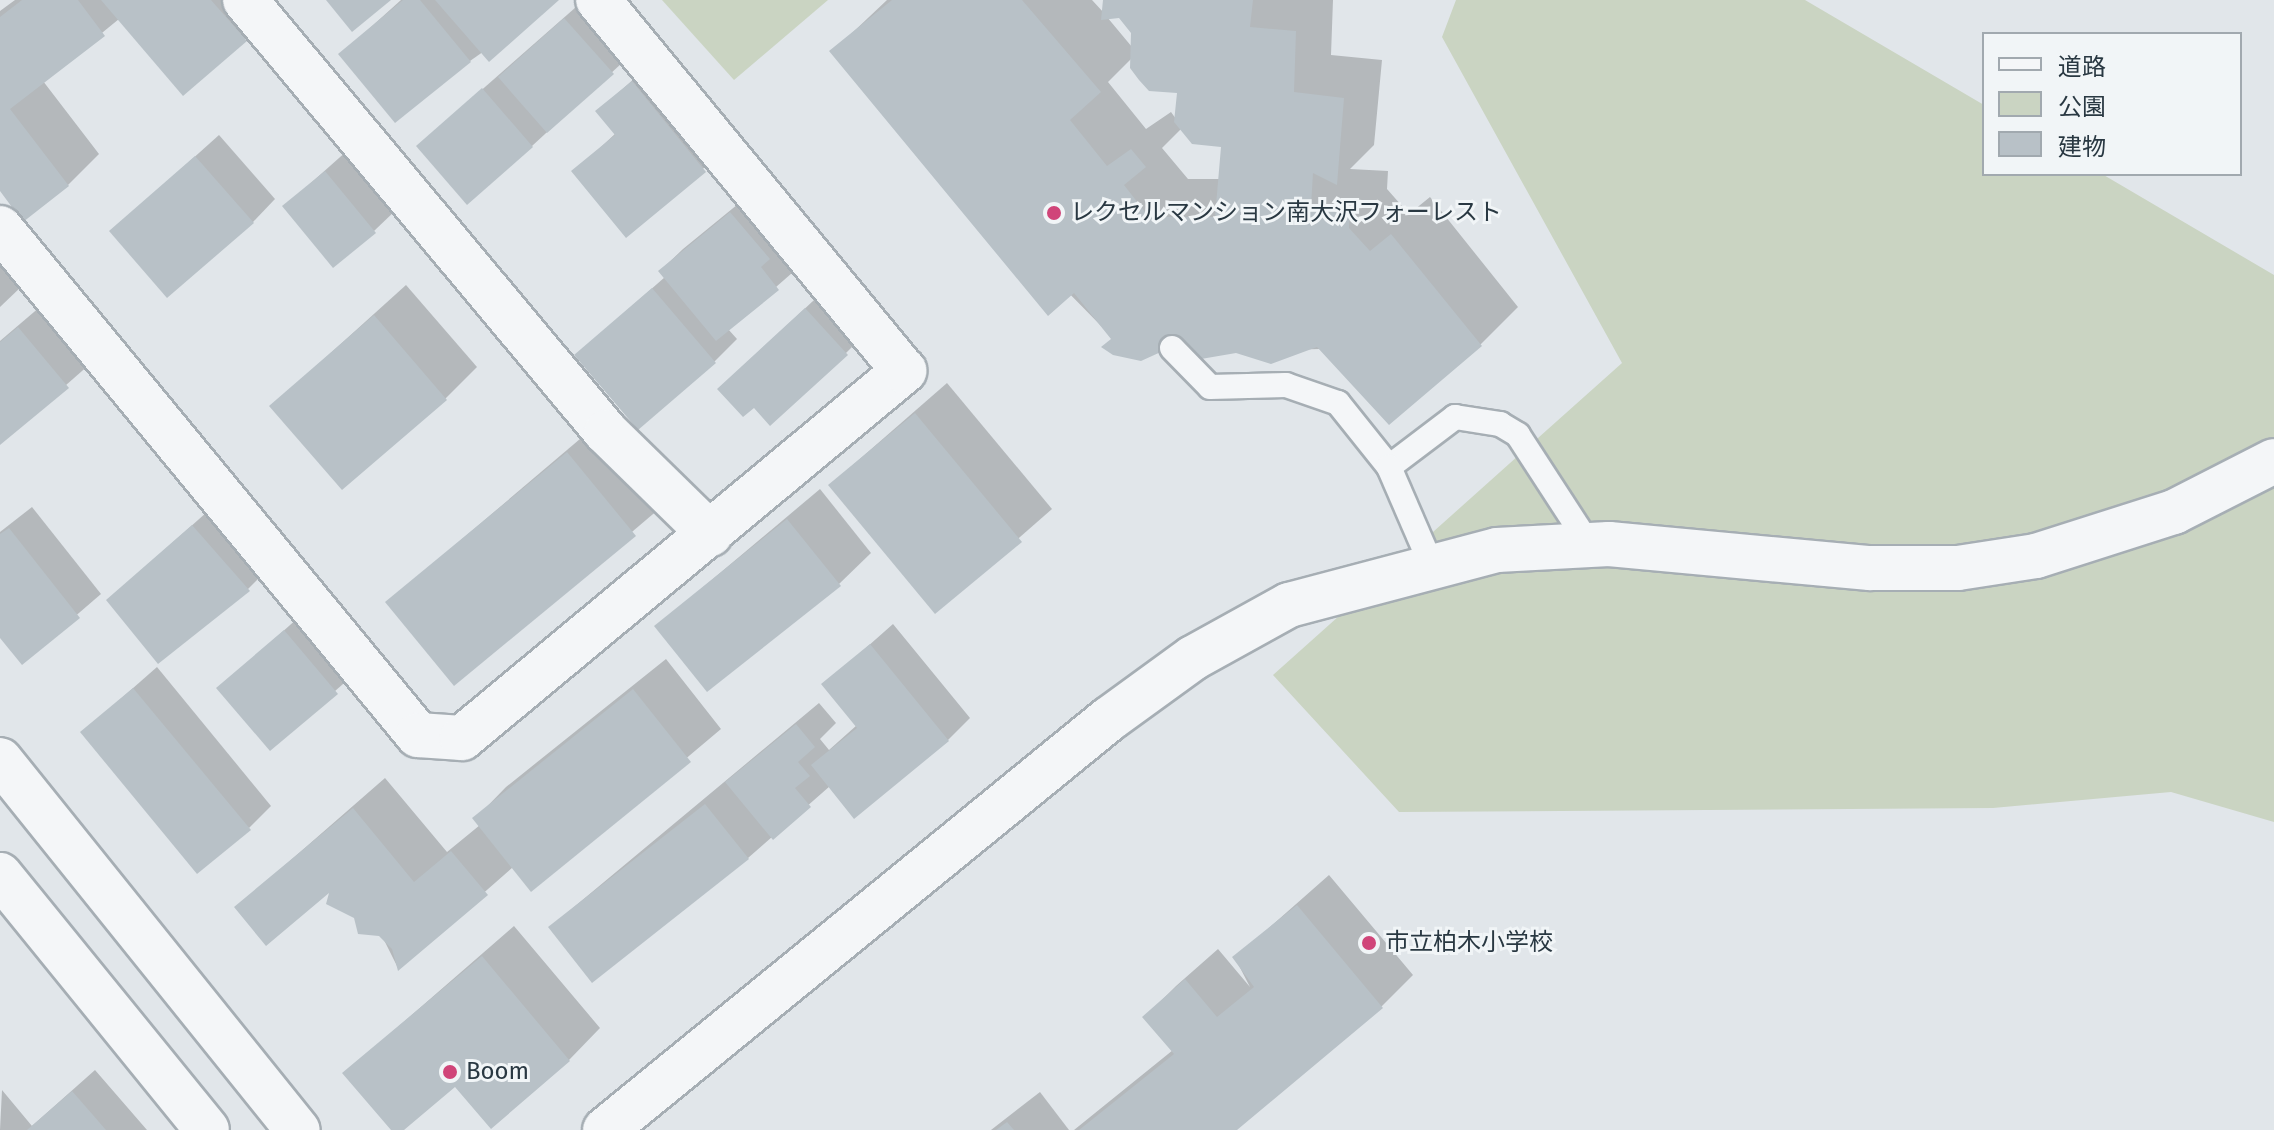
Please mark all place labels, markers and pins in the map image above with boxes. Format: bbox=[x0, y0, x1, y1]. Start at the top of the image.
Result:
place label: レクセルマンション南大沢フォーレスト bbox=[1070, 199, 1502, 227]
marker: レクセルマンション南大沢フォーレスト bbox=[1045, 204, 1063, 222]
place label: 市立柏木小学校 bbox=[1385, 929, 1553, 957]
marker: 市立柏木小学校 bbox=[1360, 934, 1378, 952]
place label: Boom bbox=[466, 1058, 529, 1086]
marker: Boom bbox=[441, 1063, 459, 1081]

